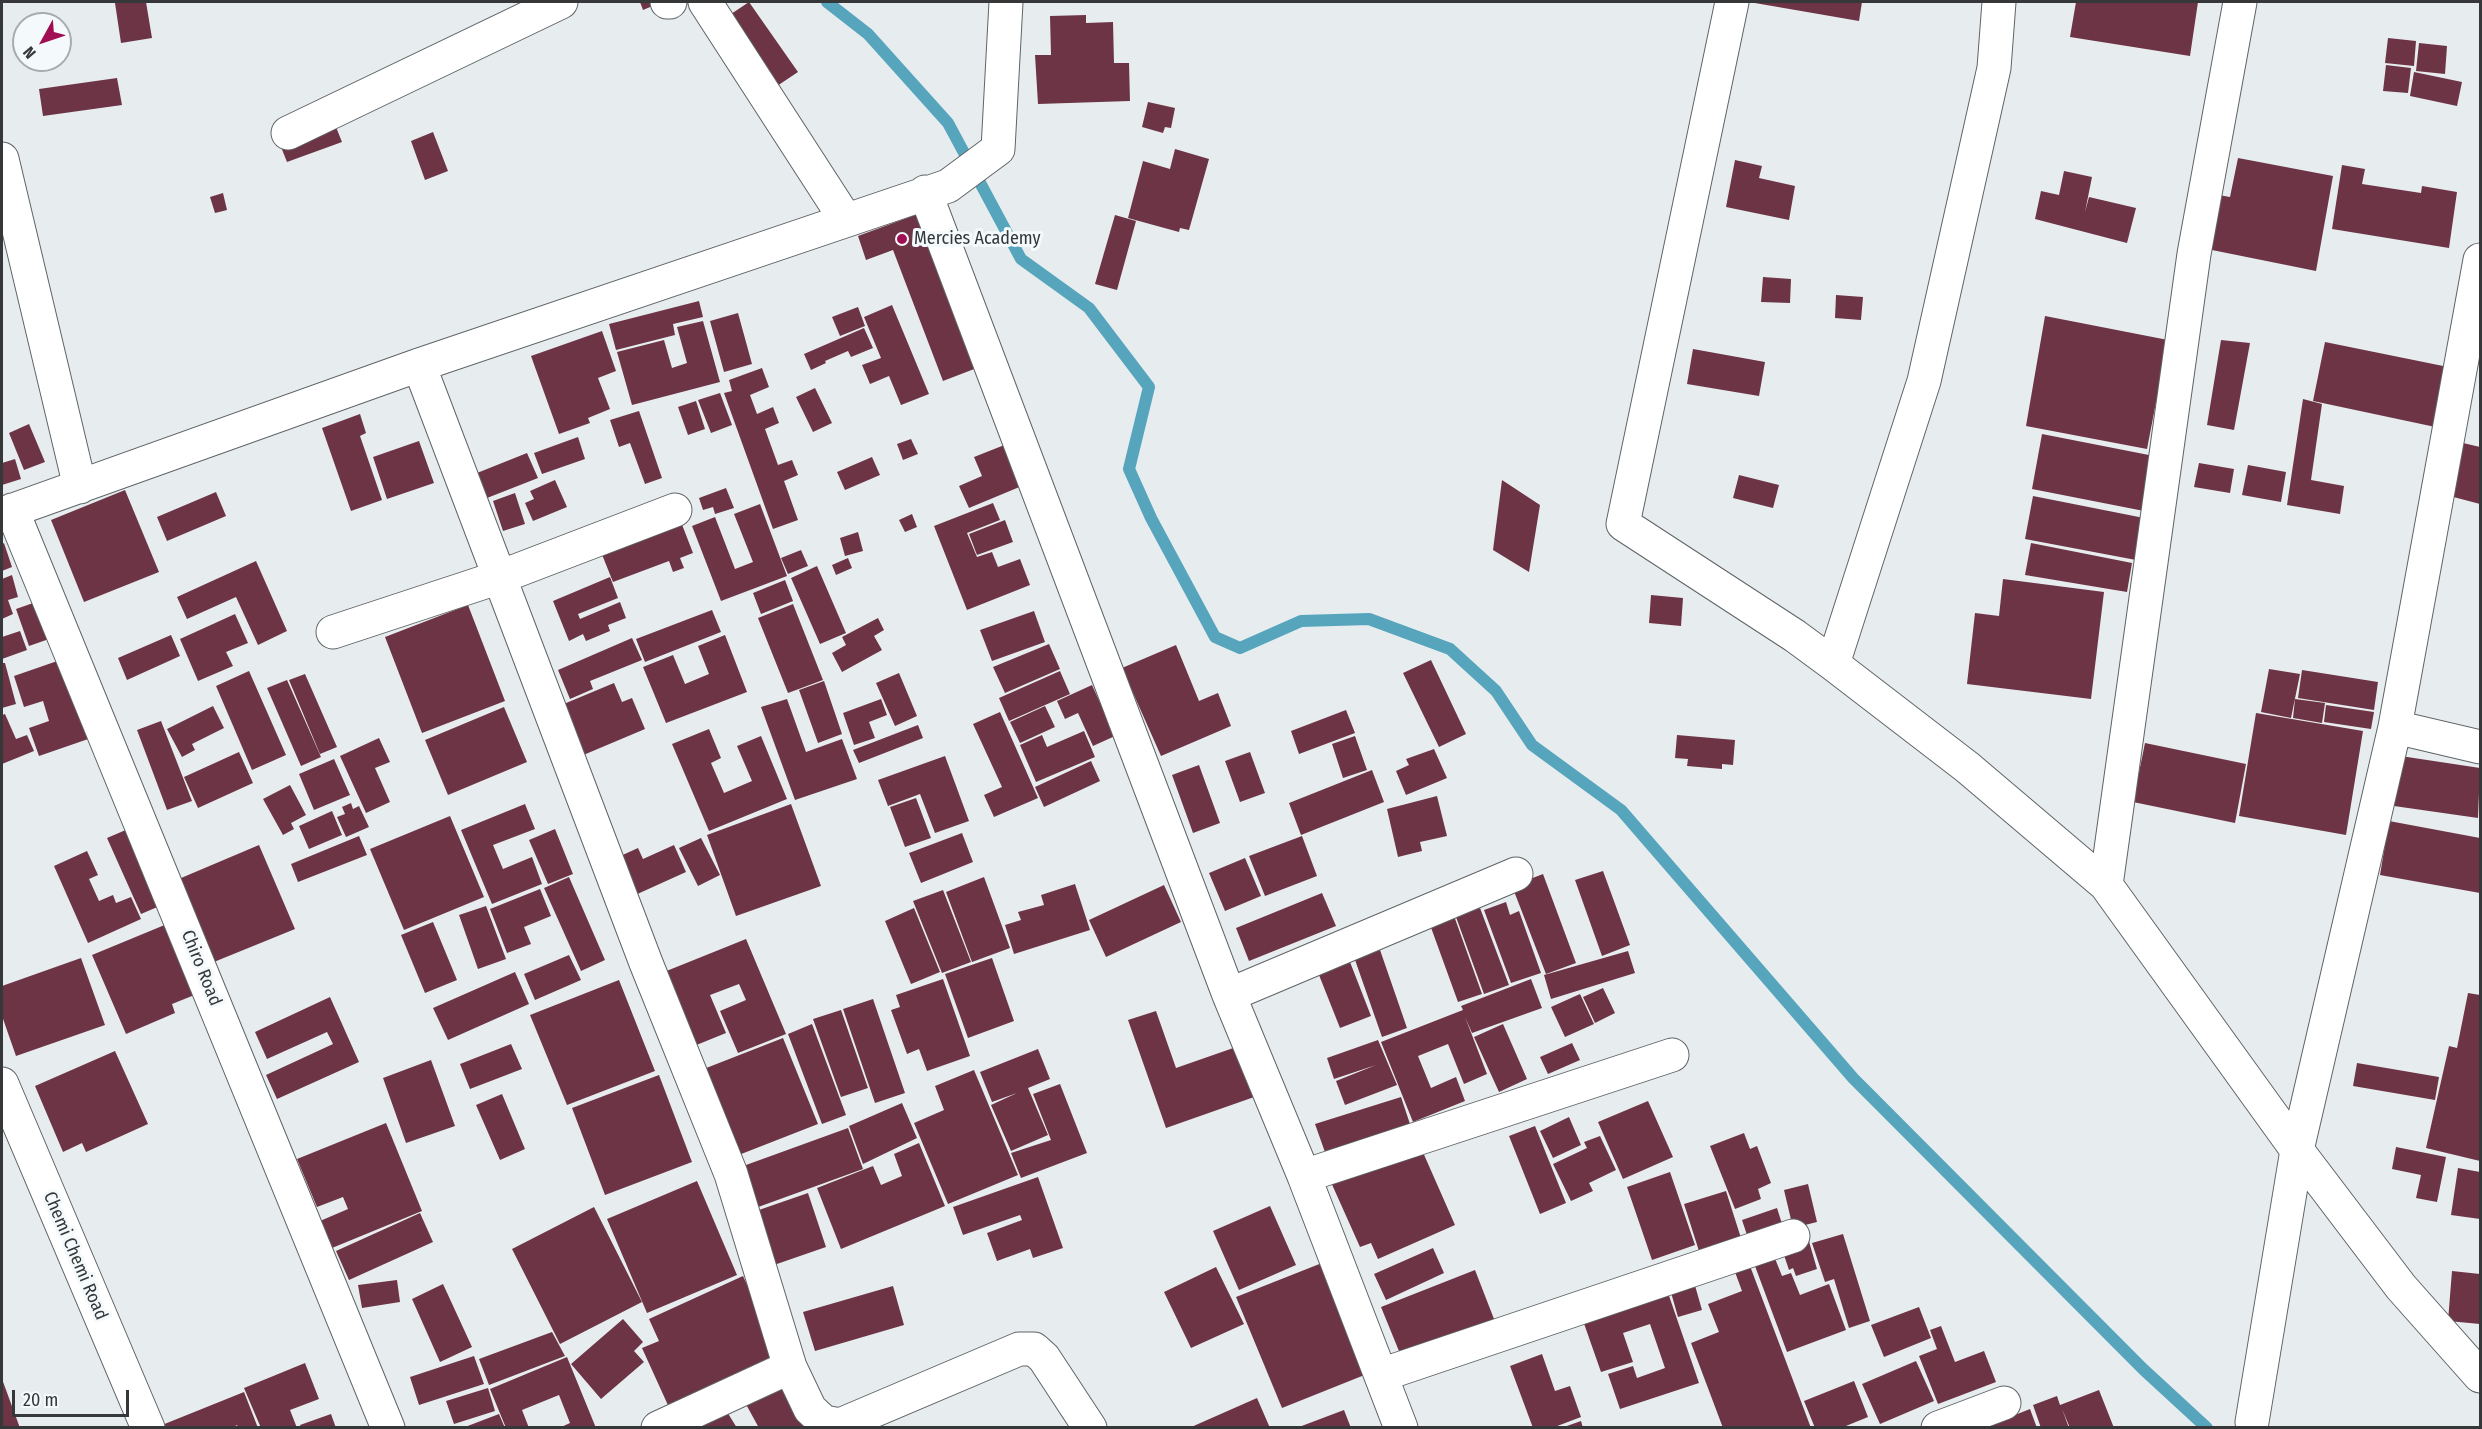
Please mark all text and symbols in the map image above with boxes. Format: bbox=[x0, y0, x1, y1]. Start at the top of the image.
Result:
north arrow bbox=[12, 12, 72, 72]
text: N bbox=[19, 43, 40, 62]
place label: Mercies Academy bbox=[914, 228, 1041, 250]
marker: Mercies Academy bbox=[895, 232, 909, 246]
street label: Chiro Road bbox=[176, 927, 226, 1009]
street label: Chemi Chemi Road bbox=[38, 1189, 112, 1323]
scale bar bbox=[15, 1378, 132, 1416]
text: 20 m bbox=[23, 1389, 58, 1411]

